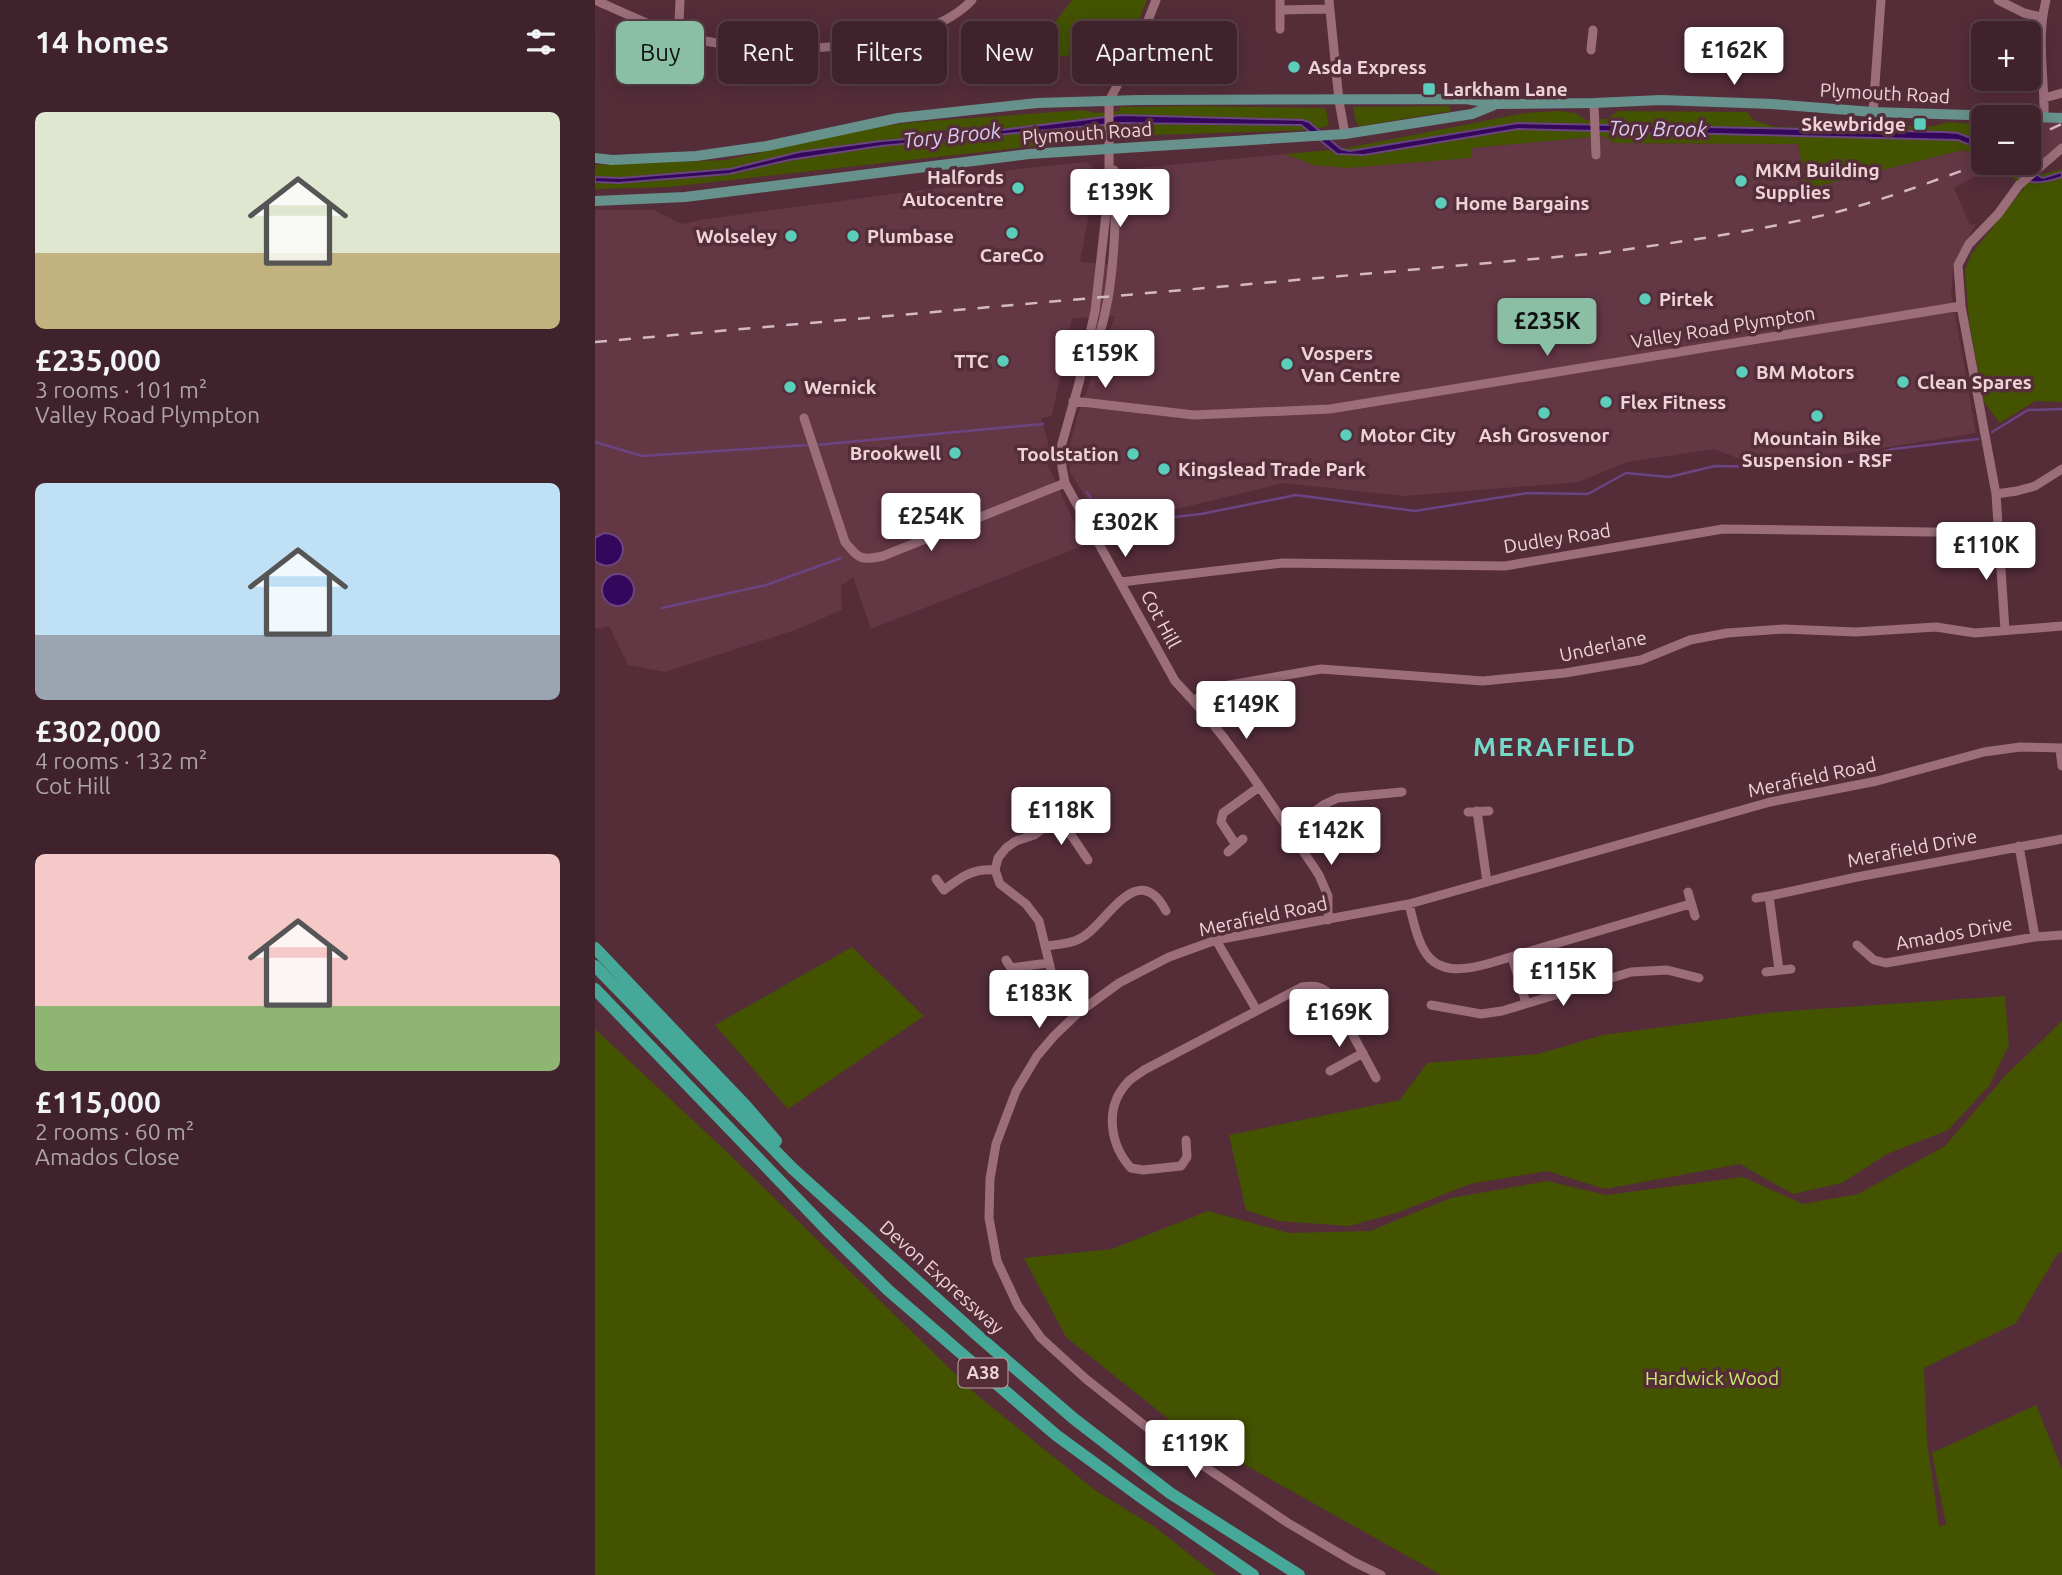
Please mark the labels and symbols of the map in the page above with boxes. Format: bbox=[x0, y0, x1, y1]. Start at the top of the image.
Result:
pin: £162K bbox=[1685, 28, 1783, 87]
place label: Asda Express bbox=[1308, 56, 1427, 78]
marker: Asda Express bbox=[1286, 59, 1302, 75]
place label: Larkham Lane bbox=[1443, 78, 1568, 100]
street label: Plymouth Road bbox=[1819, 79, 1951, 107]
marker: Larkham Lane bbox=[1421, 81, 1437, 97]
place label: Skewbridge bbox=[1801, 113, 1906, 135]
water label: Tory Brook bbox=[1608, 115, 1708, 141]
marker: Skewbridge bbox=[1912, 116, 1928, 132]
street label: Plymouth Road bbox=[1021, 117, 1153, 149]
water label: Tory Brook bbox=[902, 118, 1002, 152]
place label: MKM Building Supplies bbox=[1755, 159, 1880, 203]
place label: Halfords Autocentre bbox=[902, 166, 1004, 210]
pin: £139K bbox=[1071, 170, 1169, 229]
marker: MKM Building Supplies bbox=[1733, 173, 1749, 189]
marker: Halfords Autocentre bbox=[1010, 180, 1026, 196]
place label: Home Bargains bbox=[1455, 192, 1590, 214]
marker: Home Bargains bbox=[1433, 195, 1449, 211]
place label: Wolseley bbox=[696, 225, 777, 247]
place label: Plumbase bbox=[867, 225, 954, 247]
marker: CareCo bbox=[1004, 225, 1020, 241]
marker: Wolseley bbox=[783, 228, 799, 244]
marker: Plumbase bbox=[845, 228, 861, 244]
place label: CareCo bbox=[980, 244, 1044, 266]
place label: Pirtek bbox=[1659, 288, 1714, 310]
marker: Pirtek bbox=[1637, 291, 1653, 307]
pin: £235K bbox=[1498, 298, 1596, 358]
street label: Valley Road Plympton bbox=[1629, 302, 1817, 352]
pin: £159K bbox=[1056, 330, 1154, 390]
place label: Vospers Van Centre bbox=[1301, 342, 1400, 386]
place label: TTC bbox=[954, 350, 989, 372]
marker: TTC bbox=[995, 353, 1011, 369]
marker: Vospers Van Centre bbox=[1279, 356, 1295, 372]
place label: BM Motors bbox=[1756, 361, 1854, 383]
marker: BM Motors bbox=[1734, 364, 1750, 380]
place label: Clean Spares bbox=[1917, 371, 2032, 393]
marker: Clean Spares bbox=[1895, 374, 1911, 390]
place label: Wernick bbox=[804, 376, 877, 398]
marker: Wernick bbox=[782, 379, 798, 395]
place label: Flex Fitness bbox=[1620, 391, 1726, 413]
marker: Flex Fitness bbox=[1598, 394, 1614, 410]
marker: Ash Grosvenor bbox=[1536, 405, 1552, 421]
marker: Mountain Bike Suspension - RSF bbox=[1809, 408, 1825, 424]
place label: Motor City bbox=[1360, 424, 1456, 446]
place label: Ash Grosvenor bbox=[1479, 424, 1609, 446]
marker: Motor City bbox=[1338, 427, 1354, 443]
place label: Mountain Bike Suspension - RSF bbox=[1742, 427, 1892, 471]
place label: Brookwell bbox=[850, 442, 941, 464]
place label: Toolstation bbox=[1017, 443, 1119, 465]
marker: Brookwell bbox=[947, 445, 963, 461]
marker: Toolstation bbox=[1125, 446, 1141, 462]
place label: Kingslead Trade Park bbox=[1178, 458, 1366, 480]
marker: Kingslead Trade Park bbox=[1156, 461, 1172, 477]
pin: £254K bbox=[882, 494, 980, 553]
pin: £302K bbox=[1076, 500, 1174, 559]
street label: Dudley Road bbox=[1502, 519, 1612, 557]
pin: £110K bbox=[1937, 522, 2035, 582]
street label: Cot Hill bbox=[1137, 586, 1185, 652]
street label: Underlane bbox=[1557, 626, 1649, 666]
pin: £149K bbox=[1197, 682, 1295, 741]
district label: MERAFIELD bbox=[1473, 732, 1637, 761]
street label: Merafield Road bbox=[1746, 753, 1878, 801]
pin: £118K bbox=[1012, 788, 1110, 847]
pin: £142K bbox=[1282, 808, 1380, 867]
street label: Merafield Drive bbox=[1845, 825, 1979, 871]
street label: Merafield Road bbox=[1197, 892, 1329, 940]
street label: Amados Drive bbox=[1894, 912, 2014, 954]
pin: £115K bbox=[1514, 948, 1612, 1008]
pin: £183K bbox=[990, 970, 1088, 1030]
pin: £169K bbox=[1290, 990, 1388, 1049]
street label: Devon Expressway bbox=[876, 1216, 1008, 1338]
road number: A38 bbox=[959, 1358, 1007, 1388]
park label: Hardwick Wood bbox=[1645, 1367, 1779, 1389]
pin: £119K bbox=[1146, 1420, 1244, 1480]

